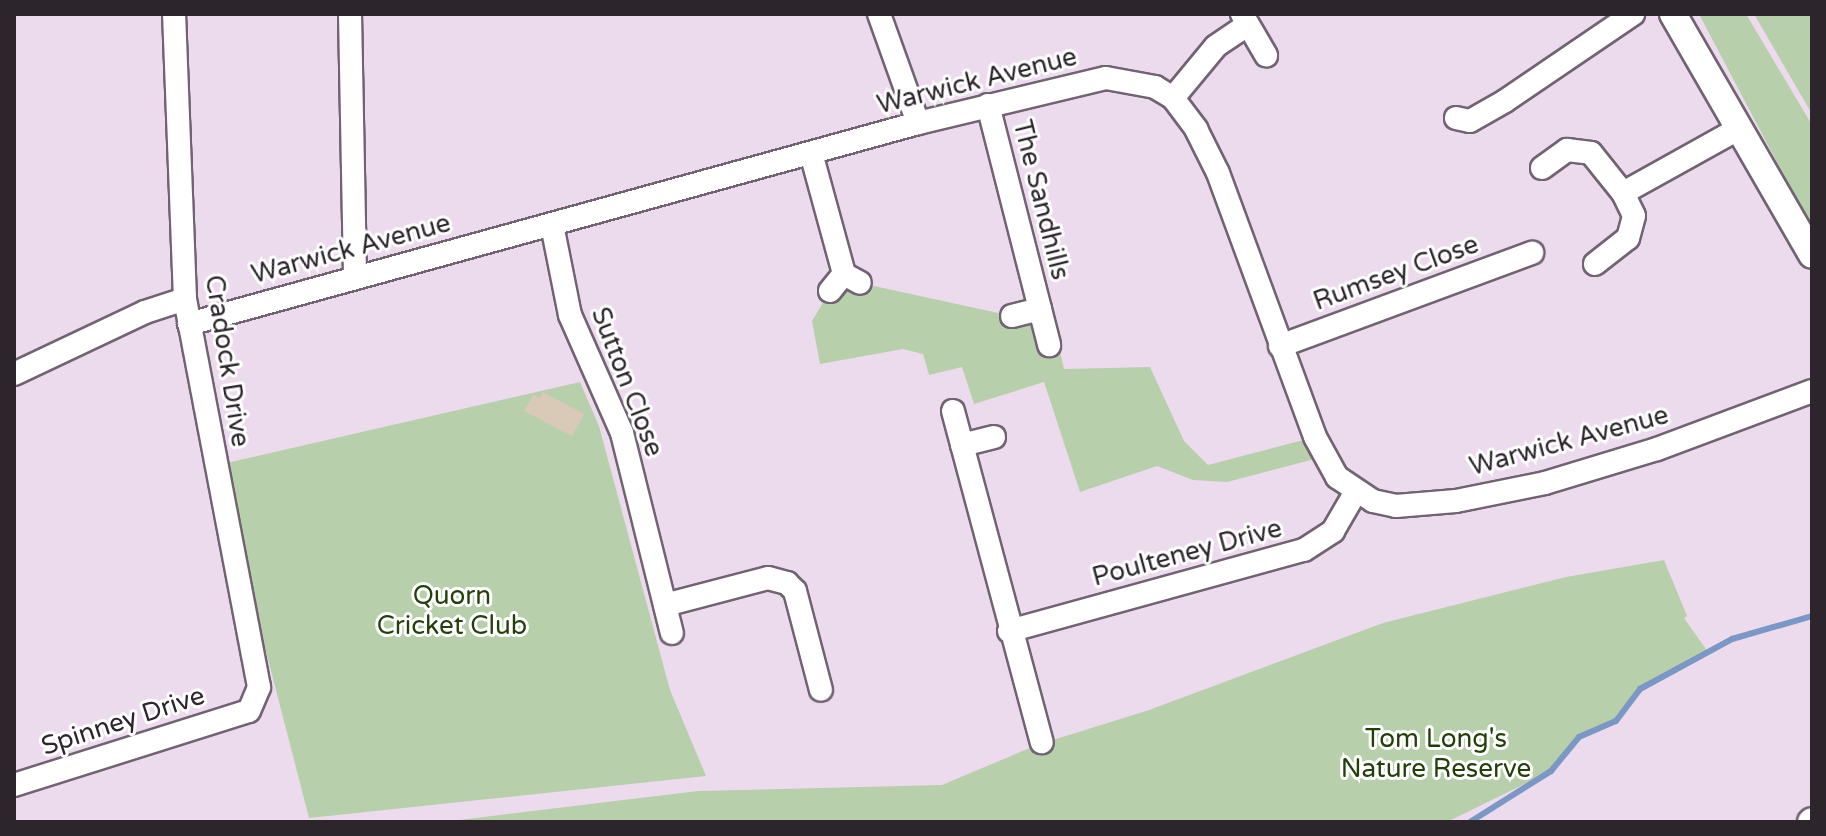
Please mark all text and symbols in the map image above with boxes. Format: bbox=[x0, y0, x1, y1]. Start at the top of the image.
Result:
street label: Warwick Avenue bbox=[874, 41, 1080, 121]
street label: The Sandhills bbox=[1006, 117, 1076, 283]
street label: Warwick Avenue bbox=[248, 207, 454, 291]
street label: Rumsey Close bbox=[1309, 229, 1483, 317]
street label: Cradock Drive bbox=[198, 273, 256, 449]
street label: Sutton Close bbox=[584, 303, 670, 461]
street label: Warwick Avenue bbox=[1466, 399, 1672, 483]
street label: Poulteney Drive bbox=[1089, 513, 1285, 593]
park label: Quorn Cricket Club bbox=[377, 580, 527, 642]
street label: Spinney Drive bbox=[37, 680, 209, 762]
park label: Tom Long's Nature Reserve bbox=[1341, 723, 1531, 784]

